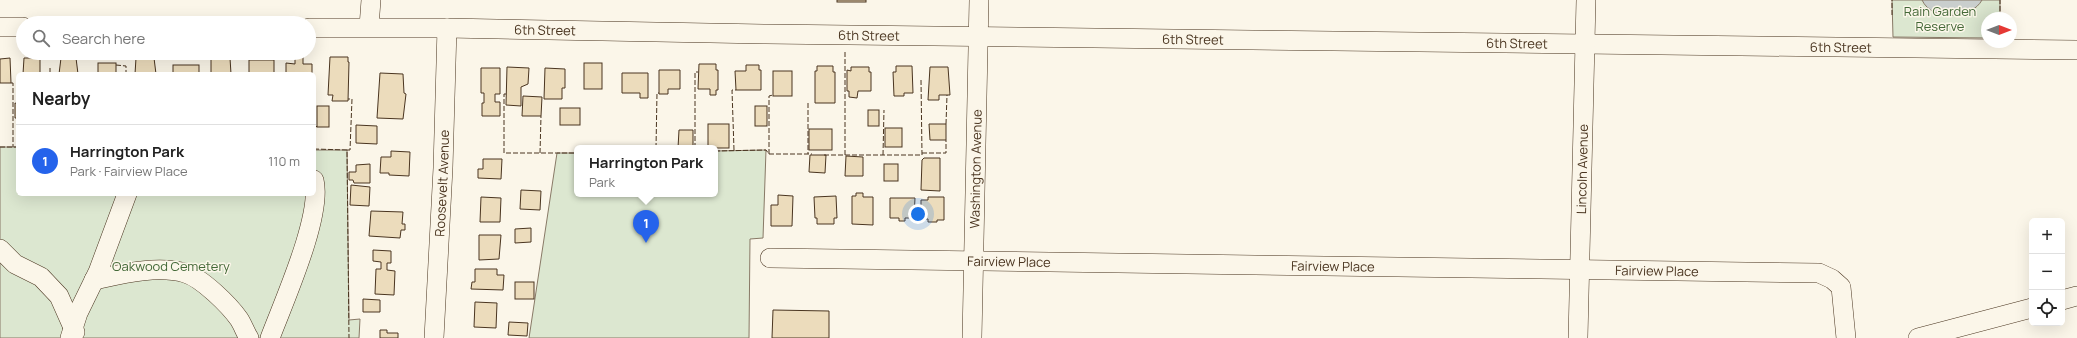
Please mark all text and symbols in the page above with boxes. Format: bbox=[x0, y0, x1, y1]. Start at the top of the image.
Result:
park label: Rain Garden Reserve bbox=[1904, 2, 1976, 35]
north arrow bbox=[1981, 12, 2017, 48]
search box bbox=[16, 16, 316, 60]
street label: 6th Street bbox=[514, 20, 576, 39]
street label: 6th Street bbox=[838, 26, 900, 45]
icon: search bbox=[30, 27, 52, 49]
text: Search here bbox=[62, 28, 145, 49]
street label: 6th Street bbox=[1162, 30, 1224, 49]
street label: 6th Street bbox=[1486, 34, 1548, 53]
street label: 6th Street bbox=[1810, 38, 1872, 56]
text: Nearby bbox=[32, 87, 90, 110]
street label: Washington Avenue bbox=[965, 109, 986, 229]
street label: Lincoln Avenue bbox=[1572, 123, 1592, 214]
street label: Roosevelt Avenue bbox=[430, 129, 453, 237]
text: Harrington Park bbox=[70, 141, 184, 162]
popup bbox=[574, 145, 718, 197]
text: 1 bbox=[42, 152, 48, 170]
text: 110 m bbox=[268, 152, 300, 170]
text: Harrington Park bbox=[589, 152, 703, 173]
text: Park · Fairview Place bbox=[70, 162, 188, 180]
text: Park bbox=[589, 173, 615, 191]
your location bbox=[908, 204, 928, 224]
pin: 1 bbox=[633, 210, 659, 243]
map controls bbox=[2029, 218, 2065, 326]
button: + bbox=[2029, 218, 2065, 254]
street label: Fairview Place bbox=[967, 252, 1051, 271]
button: − bbox=[2029, 254, 2065, 290]
street label: Fairview Place bbox=[1291, 256, 1375, 276]
park label: Oakwood Cemetery bbox=[112, 257, 230, 275]
street label: Fairview Place bbox=[1615, 261, 1699, 280]
button: locate bbox=[2029, 290, 2065, 326]

